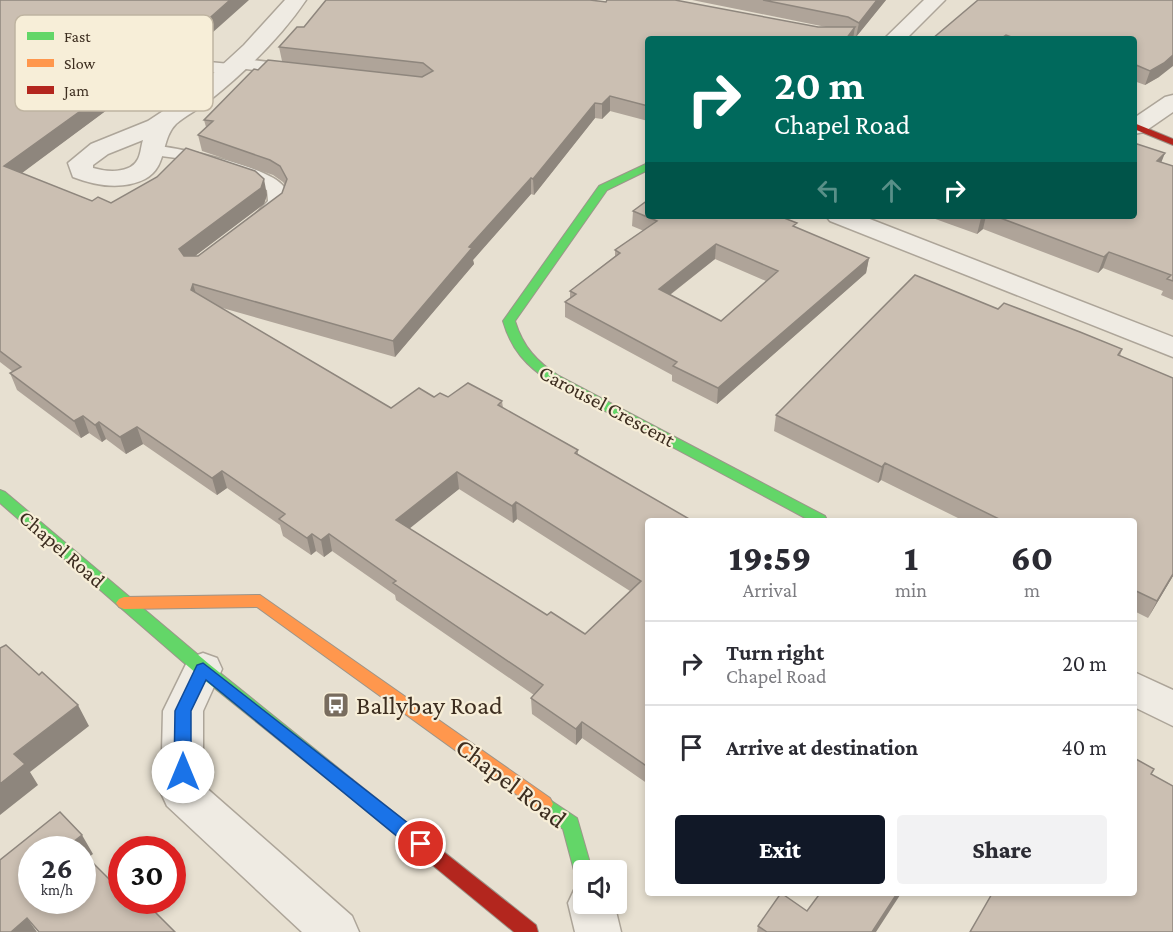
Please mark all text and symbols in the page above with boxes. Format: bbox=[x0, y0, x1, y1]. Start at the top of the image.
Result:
legend bbox=[15, 15, 213, 111]
text: Fast bbox=[64, 28, 91, 45]
text: Slow bbox=[64, 55, 96, 72]
icon: right bbox=[675, 60, 753, 138]
text: 20 m bbox=[774, 61, 865, 108]
text: Jam bbox=[62, 82, 89, 100]
text: Chapel Road bbox=[774, 110, 910, 140]
icon: left bbox=[812, 174, 845, 207]
icon: ahead bbox=[875, 174, 908, 207]
icon: right bbox=[938, 174, 971, 207]
street label: Carousel Crescent bbox=[535, 360, 680, 452]
street label: Chapel Road bbox=[14, 505, 110, 593]
text: 19:59 bbox=[729, 538, 811, 578]
text: 1 bbox=[904, 538, 918, 578]
text: 60 bbox=[1011, 538, 1053, 578]
text: Arrival bbox=[743, 579, 797, 601]
text: min bbox=[895, 579, 927, 601]
text: m bbox=[1024, 579, 1040, 601]
text: Turn right bbox=[726, 640, 824, 665]
icon: right bbox=[675, 647, 708, 680]
text: 20 m bbox=[1062, 651, 1107, 676]
text: Chapel Road bbox=[726, 665, 827, 687]
bus stop icon: Ballybay Road bbox=[321, 690, 351, 720]
place label: Ballybay Road bbox=[356, 691, 503, 720]
icon: arrive bbox=[675, 731, 708, 764]
street label: Chapel Road bbox=[450, 732, 572, 834]
text: Arrive at destination bbox=[726, 735, 918, 760]
text: 40 m bbox=[1062, 735, 1107, 760]
position arrow bbox=[151, 740, 215, 804]
button: Exit bbox=[675, 815, 885, 884]
button: Share bbox=[897, 815, 1107, 884]
pin bbox=[395, 818, 446, 869]
icon: arrive bbox=[404, 827, 437, 860]
speed limit sign: 30 bbox=[108, 836, 186, 914]
text: 26 bbox=[41, 851, 73, 884]
map controls bbox=[573, 860, 627, 914]
button: sound bbox=[573, 860, 627, 914]
text: km/h bbox=[41, 882, 73, 898]

